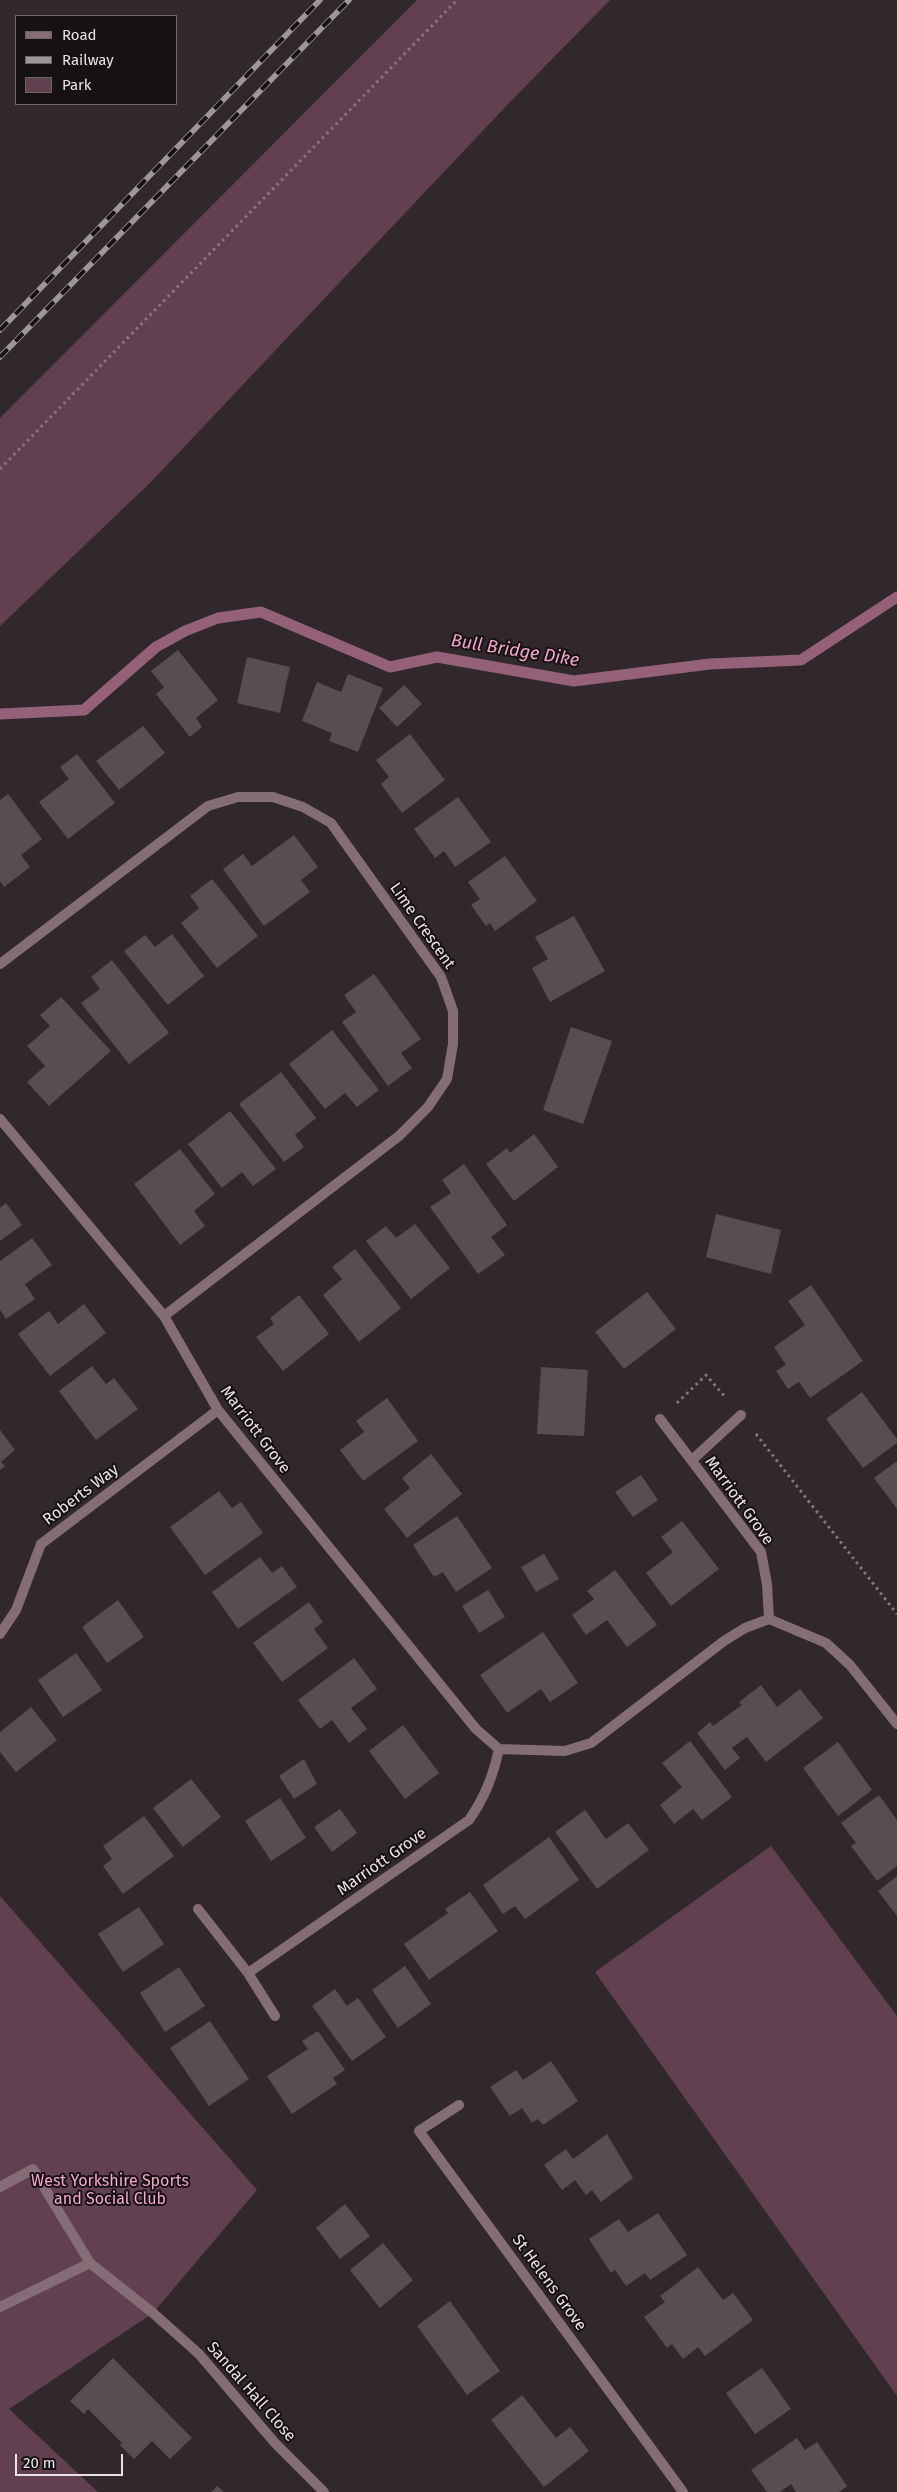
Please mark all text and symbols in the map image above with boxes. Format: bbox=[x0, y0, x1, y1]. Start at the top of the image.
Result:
legend bbox=[15, 15, 178, 105]
text: Road bbox=[62, 26, 97, 44]
text: Railway bbox=[62, 51, 114, 69]
text: Park bbox=[62, 76, 92, 94]
water label: Bull Bridge Dike bbox=[449, 630, 581, 672]
street label: Lime Crescent bbox=[385, 879, 459, 973]
street label: Marriott Grove bbox=[216, 1382, 294, 1478]
street label: Marriott Grove bbox=[700, 1453, 778, 1549]
street label: Roberts Way bbox=[39, 1460, 123, 1530]
street label: Marriott Grove bbox=[334, 1824, 430, 1900]
park label: West Yorkshire Sports and Social Club bbox=[31, 2172, 189, 2210]
street label: St Helens Grove bbox=[508, 2231, 590, 2335]
street label: Sandal Hall Close bbox=[202, 2338, 300, 2446]
scale bar bbox=[18, 2444, 125, 2476]
text: 20 m bbox=[23, 2454, 56, 2472]

